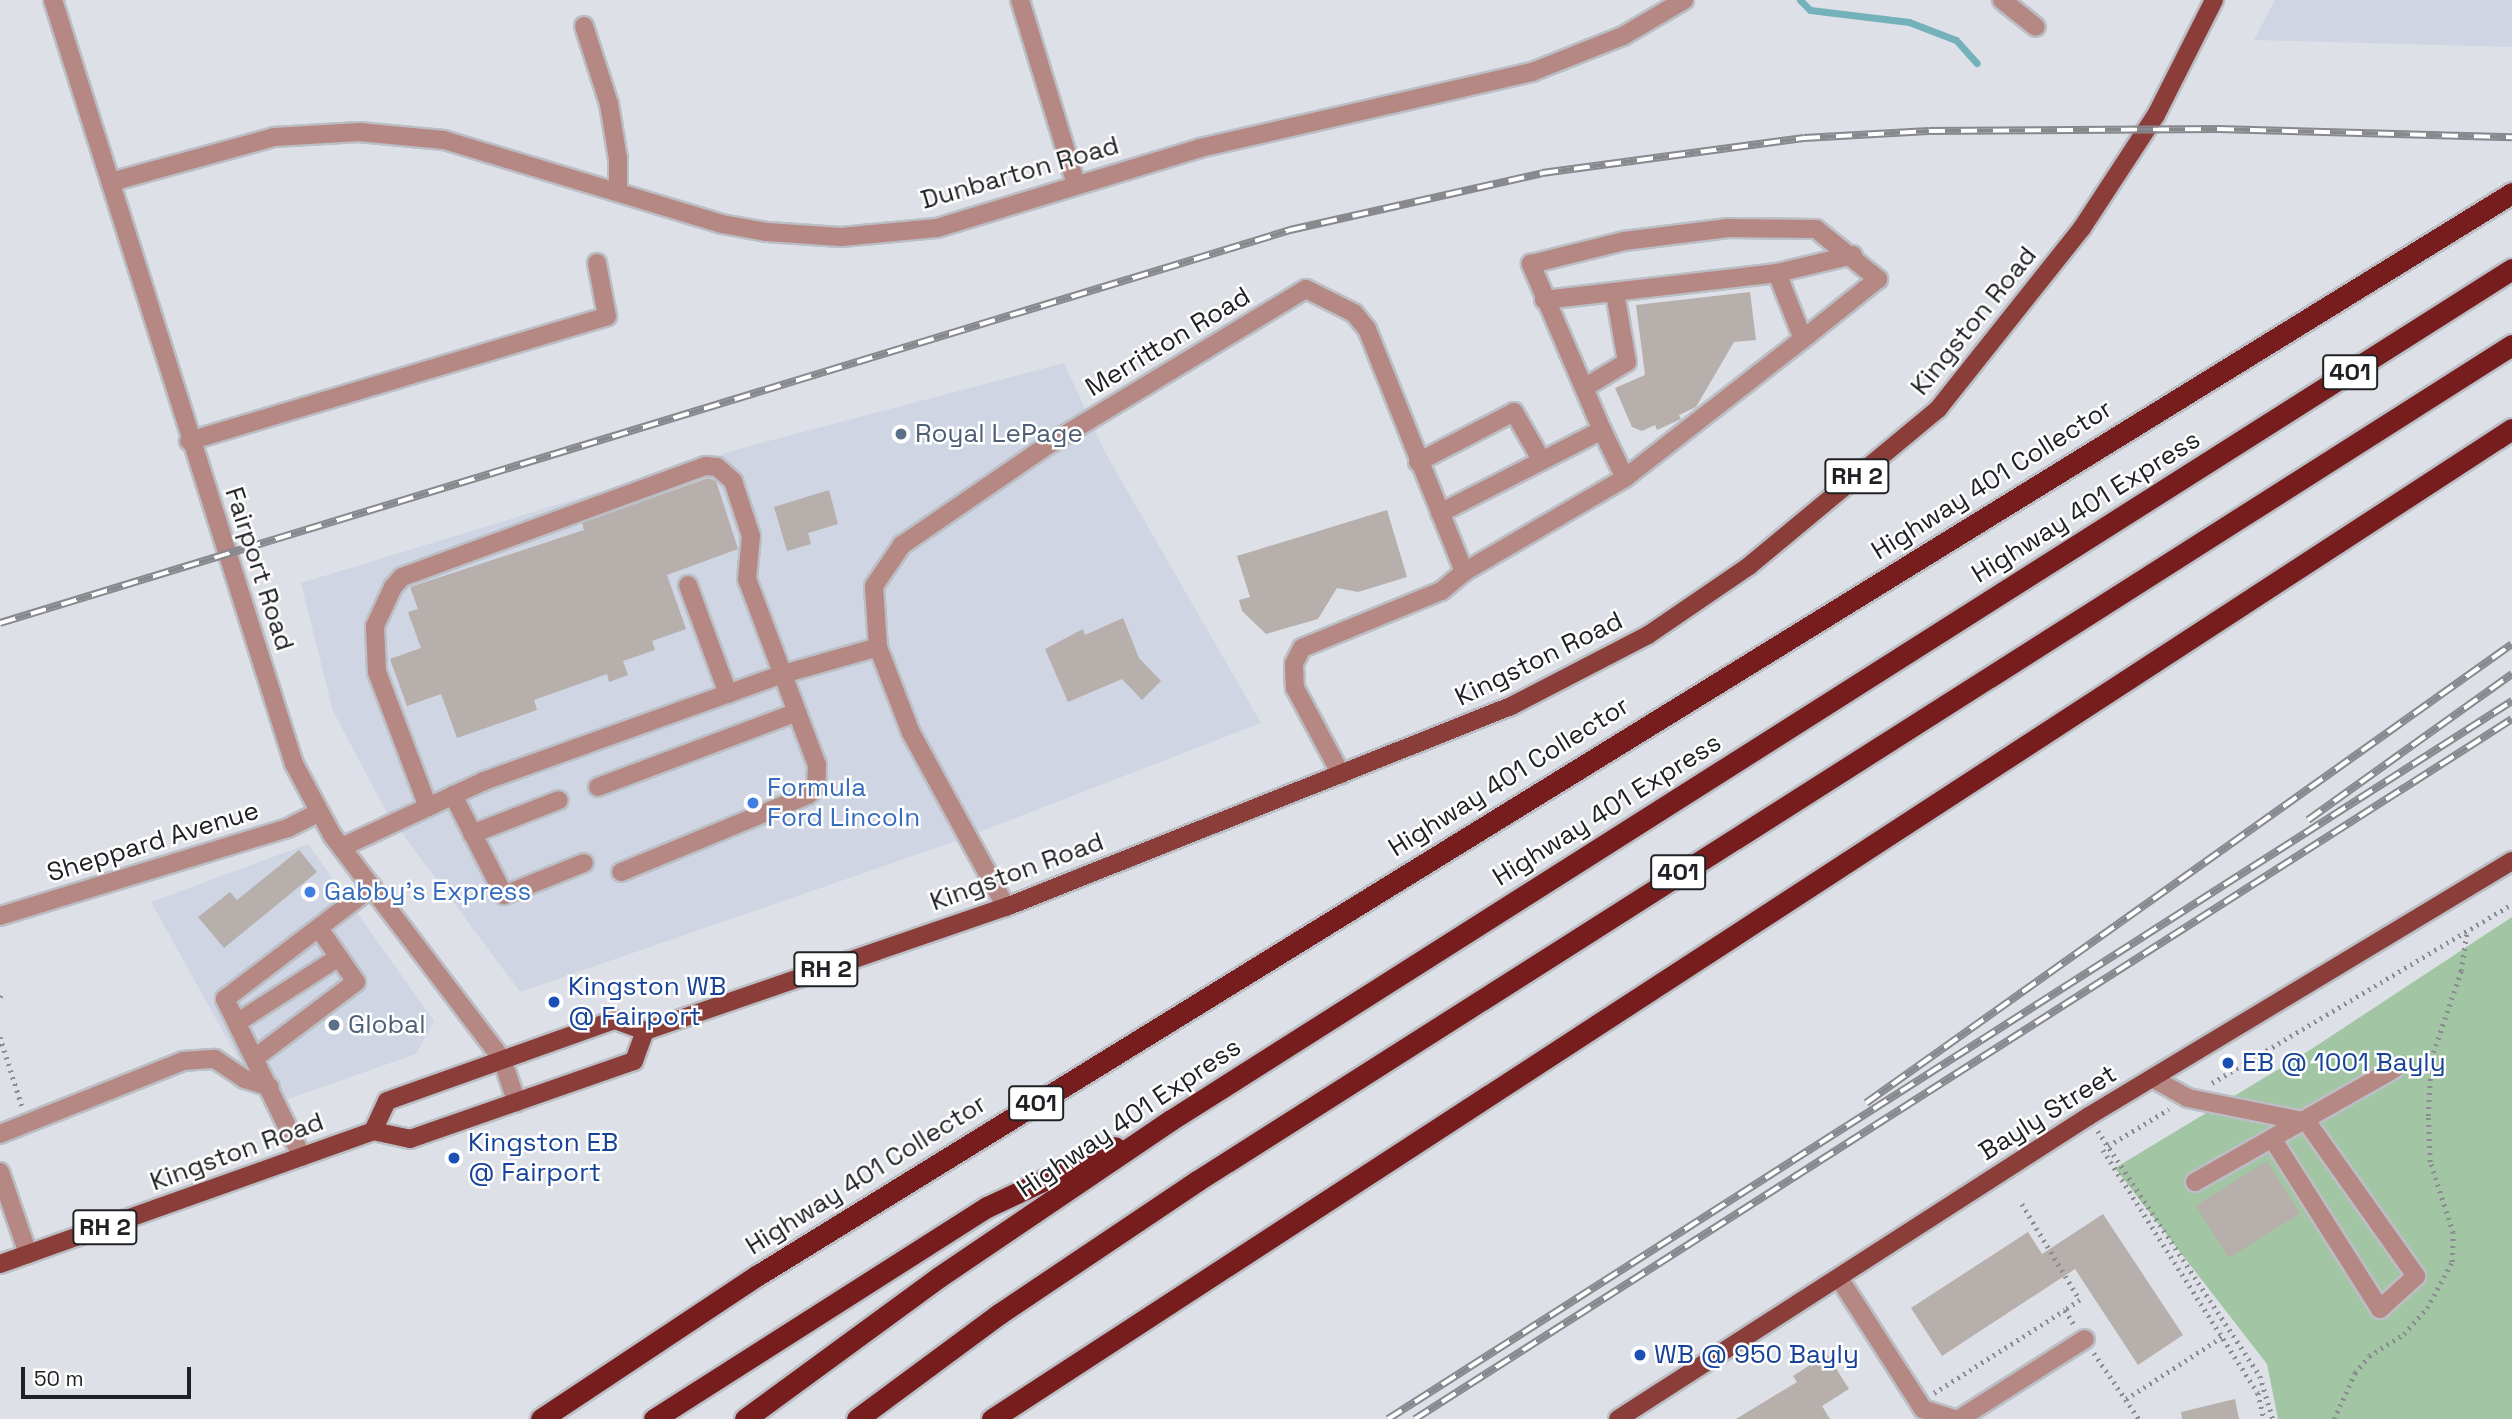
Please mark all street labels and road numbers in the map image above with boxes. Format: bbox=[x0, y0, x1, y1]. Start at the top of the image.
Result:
street label: Dunbarton Road bbox=[917, 130, 1123, 216]
street label: Kingston Road bbox=[1905, 240, 2043, 402]
street label: Merritton Road bbox=[1080, 281, 1256, 403]
road number: 401 bbox=[2322, 352, 2378, 393]
street label: Highway 401 Collector bbox=[1866, 393, 2118, 567]
street label: Highway 401 Express bbox=[1966, 424, 2206, 590]
road number: RH 2 bbox=[1824, 456, 1890, 496]
street label: Fairport Road bbox=[218, 483, 300, 655]
street label: Kingston Road bbox=[1450, 605, 1628, 713]
street label: Highway 401 Collector bbox=[1383, 690, 1635, 864]
street label: Highway 401 Express bbox=[1487, 727, 1727, 893]
street label: Sheppard Avenue bbox=[43, 795, 263, 889]
street label: Kingston Road bbox=[926, 826, 1108, 918]
road number: 401 bbox=[1650, 852, 1706, 892]
road number: RH 2 bbox=[793, 948, 859, 989]
street label: Highway 401 Express bbox=[1011, 1031, 1247, 1205]
street label: Bayly Street bbox=[1974, 1058, 2122, 1168]
road number: 401 bbox=[1008, 1083, 1064, 1124]
street label: Highway 401 Collector bbox=[740, 1088, 992, 1262]
street label: Kingston Road bbox=[146, 1106, 328, 1198]
road number: RH 2 bbox=[72, 1206, 138, 1247]

